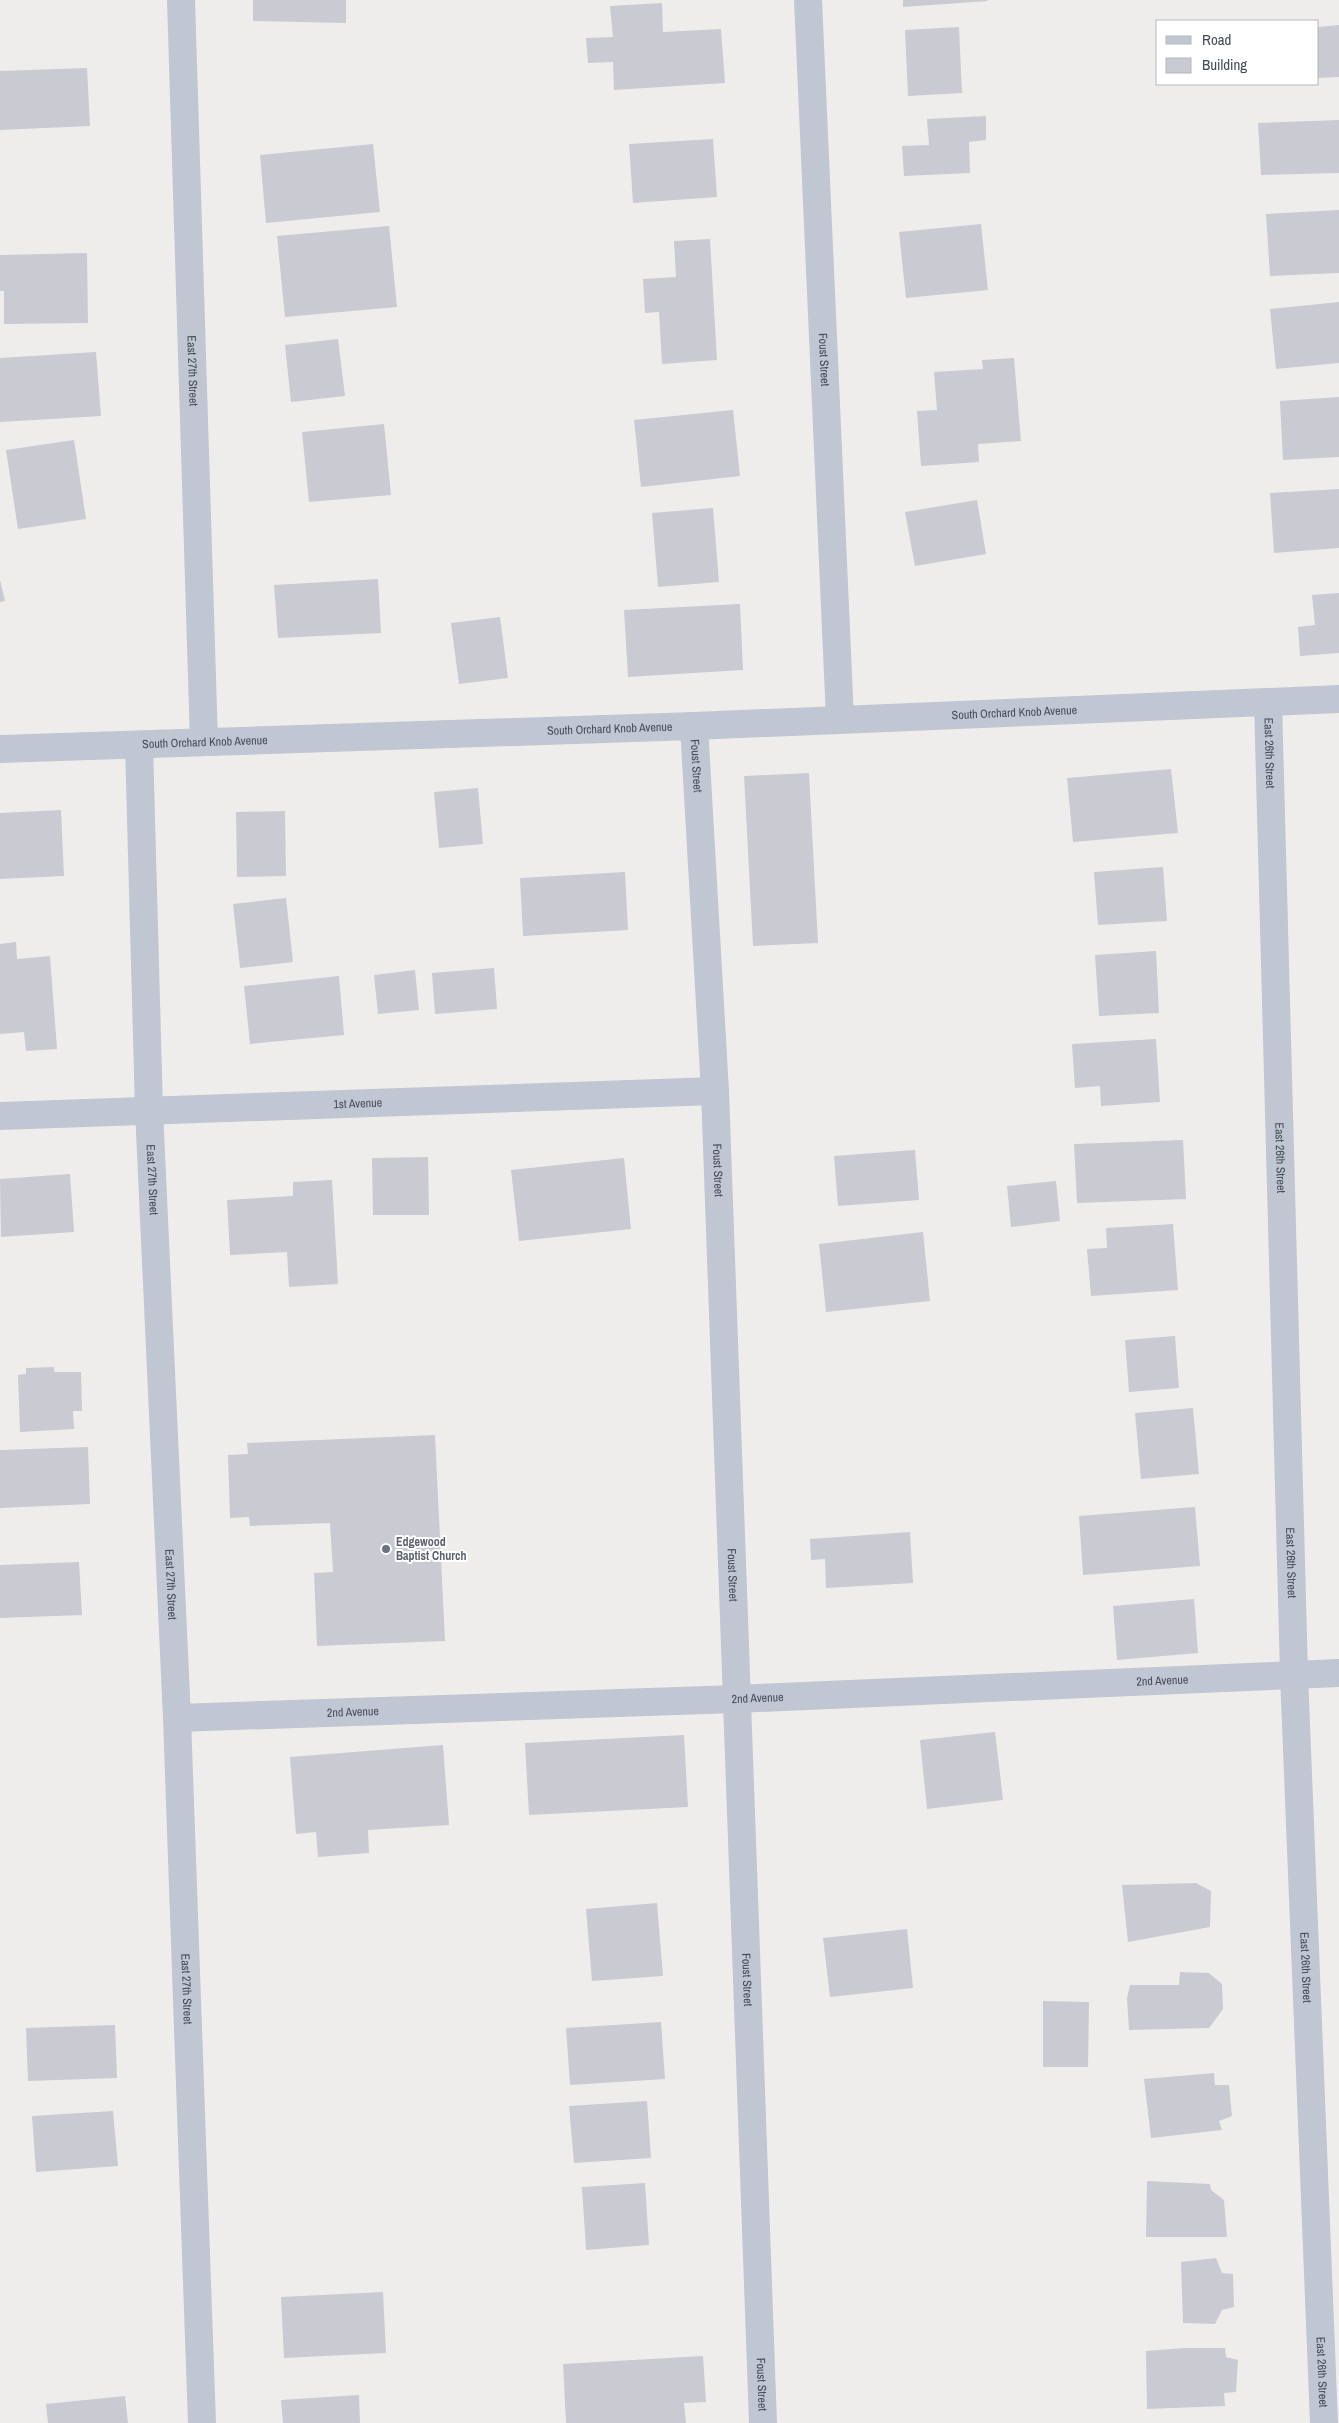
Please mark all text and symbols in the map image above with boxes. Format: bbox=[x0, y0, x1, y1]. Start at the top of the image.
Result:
legend bbox=[1156, 20, 1319, 85]
text: Road bbox=[1202, 29, 1231, 50]
text: Building bbox=[1202, 54, 1247, 75]
street label: Foust Street bbox=[815, 333, 833, 387]
street label: East 27th Street bbox=[183, 335, 202, 407]
street label: South Orchard Knob Avenue bbox=[951, 702, 1077, 723]
street label: East 26th Street bbox=[1260, 717, 1278, 789]
street label: South Orchard Knob Avenue bbox=[547, 719, 673, 739]
street label: South Orchard Knob Avenue bbox=[142, 732, 268, 752]
street label: Foust Street bbox=[687, 739, 706, 793]
street label: 1st Avenue bbox=[333, 1095, 382, 1112]
street label: East 26th Street bbox=[1271, 1122, 1289, 1194]
street label: Foust Street bbox=[709, 1143, 727, 1197]
street label: East 27th Street bbox=[143, 1144, 162, 1216]
street label: East 26th Street bbox=[1282, 1527, 1300, 1599]
place label: Edgewood Baptist Church bbox=[396, 1534, 467, 1564]
marker: Edgewood Baptist Church bbox=[380, 1543, 392, 1555]
street label: Foust Street bbox=[723, 1548, 741, 1602]
street label: East 27th Street bbox=[161, 1549, 180, 1620]
street label: 2nd Avenue bbox=[1136, 1672, 1189, 1690]
street label: 2nd Avenue bbox=[731, 1689, 784, 1707]
street label: 2nd Avenue bbox=[327, 1703, 379, 1721]
street label: East 26th Street bbox=[1296, 1932, 1315, 2003]
street label: East 27th Street bbox=[177, 1953, 196, 2025]
street label: Foust Street bbox=[738, 1953, 756, 2007]
street label: East 26th Street bbox=[1313, 2336, 1331, 2408]
street label: Foust Street bbox=[753, 2358, 771, 2412]

